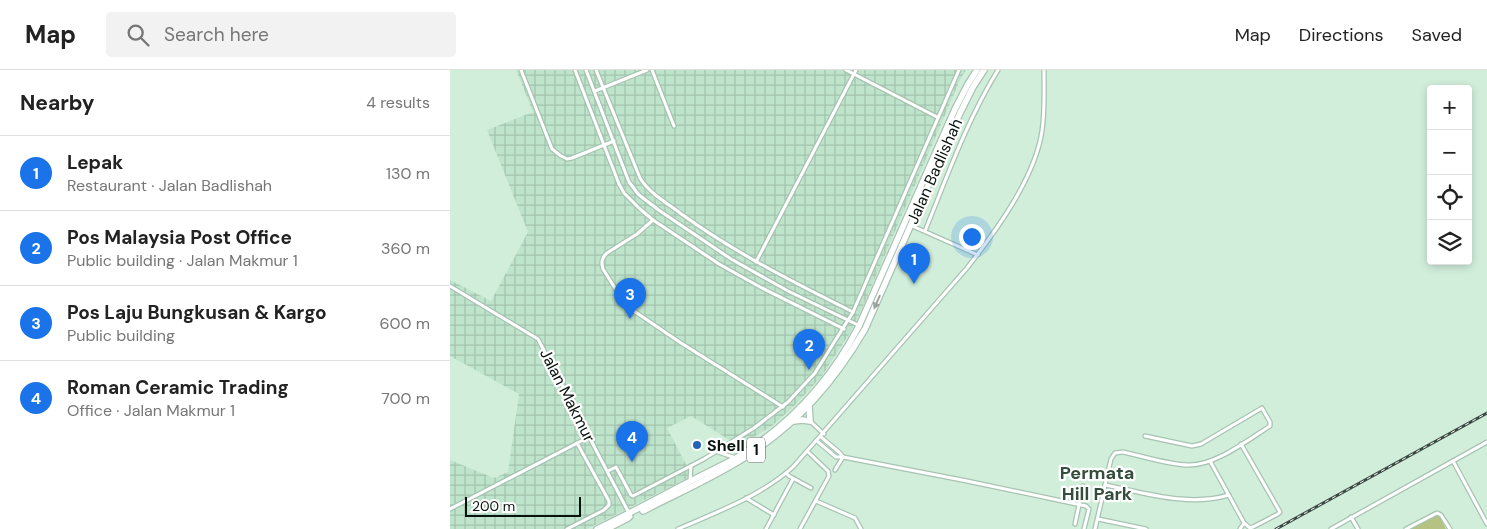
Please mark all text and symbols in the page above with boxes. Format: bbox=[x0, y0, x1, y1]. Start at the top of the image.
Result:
search box bbox=[106, 12, 456, 57]
text: Map bbox=[25, 19, 76, 50]
icon: search bbox=[124, 21, 152, 49]
text: Search here bbox=[164, 22, 269, 47]
text: Map bbox=[1235, 23, 1271, 47]
text: Directions bbox=[1299, 23, 1384, 47]
text: Saved bbox=[1412, 23, 1462, 47]
map controls bbox=[1427, 85, 1472, 265]
button: + bbox=[1427, 85, 1472, 130]
text: Nearby bbox=[20, 89, 94, 117]
text: 4 results bbox=[366, 92, 430, 113]
street label: Jalan Badlishah bbox=[902, 115, 967, 227]
button: − bbox=[1427, 130, 1472, 175]
text: Lepak bbox=[67, 150, 123, 175]
text: 1 bbox=[33, 163, 39, 184]
text: 130 m bbox=[386, 163, 430, 184]
text: Restaurant · Jalan Badlishah bbox=[67, 175, 272, 196]
button: locate bbox=[1427, 175, 1472, 220]
button: layers bbox=[1427, 220, 1472, 265]
your location bbox=[959, 224, 985, 250]
text: Pos Malaysia Post Office bbox=[67, 225, 292, 250]
text: 2 bbox=[31, 238, 41, 259]
text: 360 m bbox=[381, 238, 430, 259]
pin: 1 bbox=[898, 243, 930, 284]
text: Public building · Jalan Makmur 1 bbox=[67, 250, 298, 271]
pin: 3 bbox=[614, 278, 646, 319]
one-way arrow bbox=[873, 295, 881, 309]
text: Pos Laju Bungkusan & Kargo bbox=[67, 300, 327, 325]
text: 3 bbox=[31, 313, 41, 334]
text: 600 m bbox=[380, 313, 430, 334]
text: Public building bbox=[67, 325, 175, 346]
pin: 2 bbox=[793, 329, 825, 370]
street label: Jalan Makmur bbox=[535, 345, 600, 445]
text: Roman Ceramic Trading bbox=[67, 375, 289, 400]
text: 4 bbox=[31, 388, 41, 409]
text: 700 m bbox=[381, 388, 430, 409]
text: Office · Jalan Makmur 1 bbox=[67, 400, 235, 421]
pin: 4 bbox=[616, 421, 648, 462]
place label: Shell bbox=[707, 435, 745, 456]
road number: 1 bbox=[747, 438, 765, 462]
marker: Shell bbox=[691, 439, 703, 451]
district label: Permata Hill Park bbox=[1060, 461, 1134, 506]
scale bar bbox=[465, 494, 581, 517]
text: 200 m bbox=[472, 497, 515, 515]

